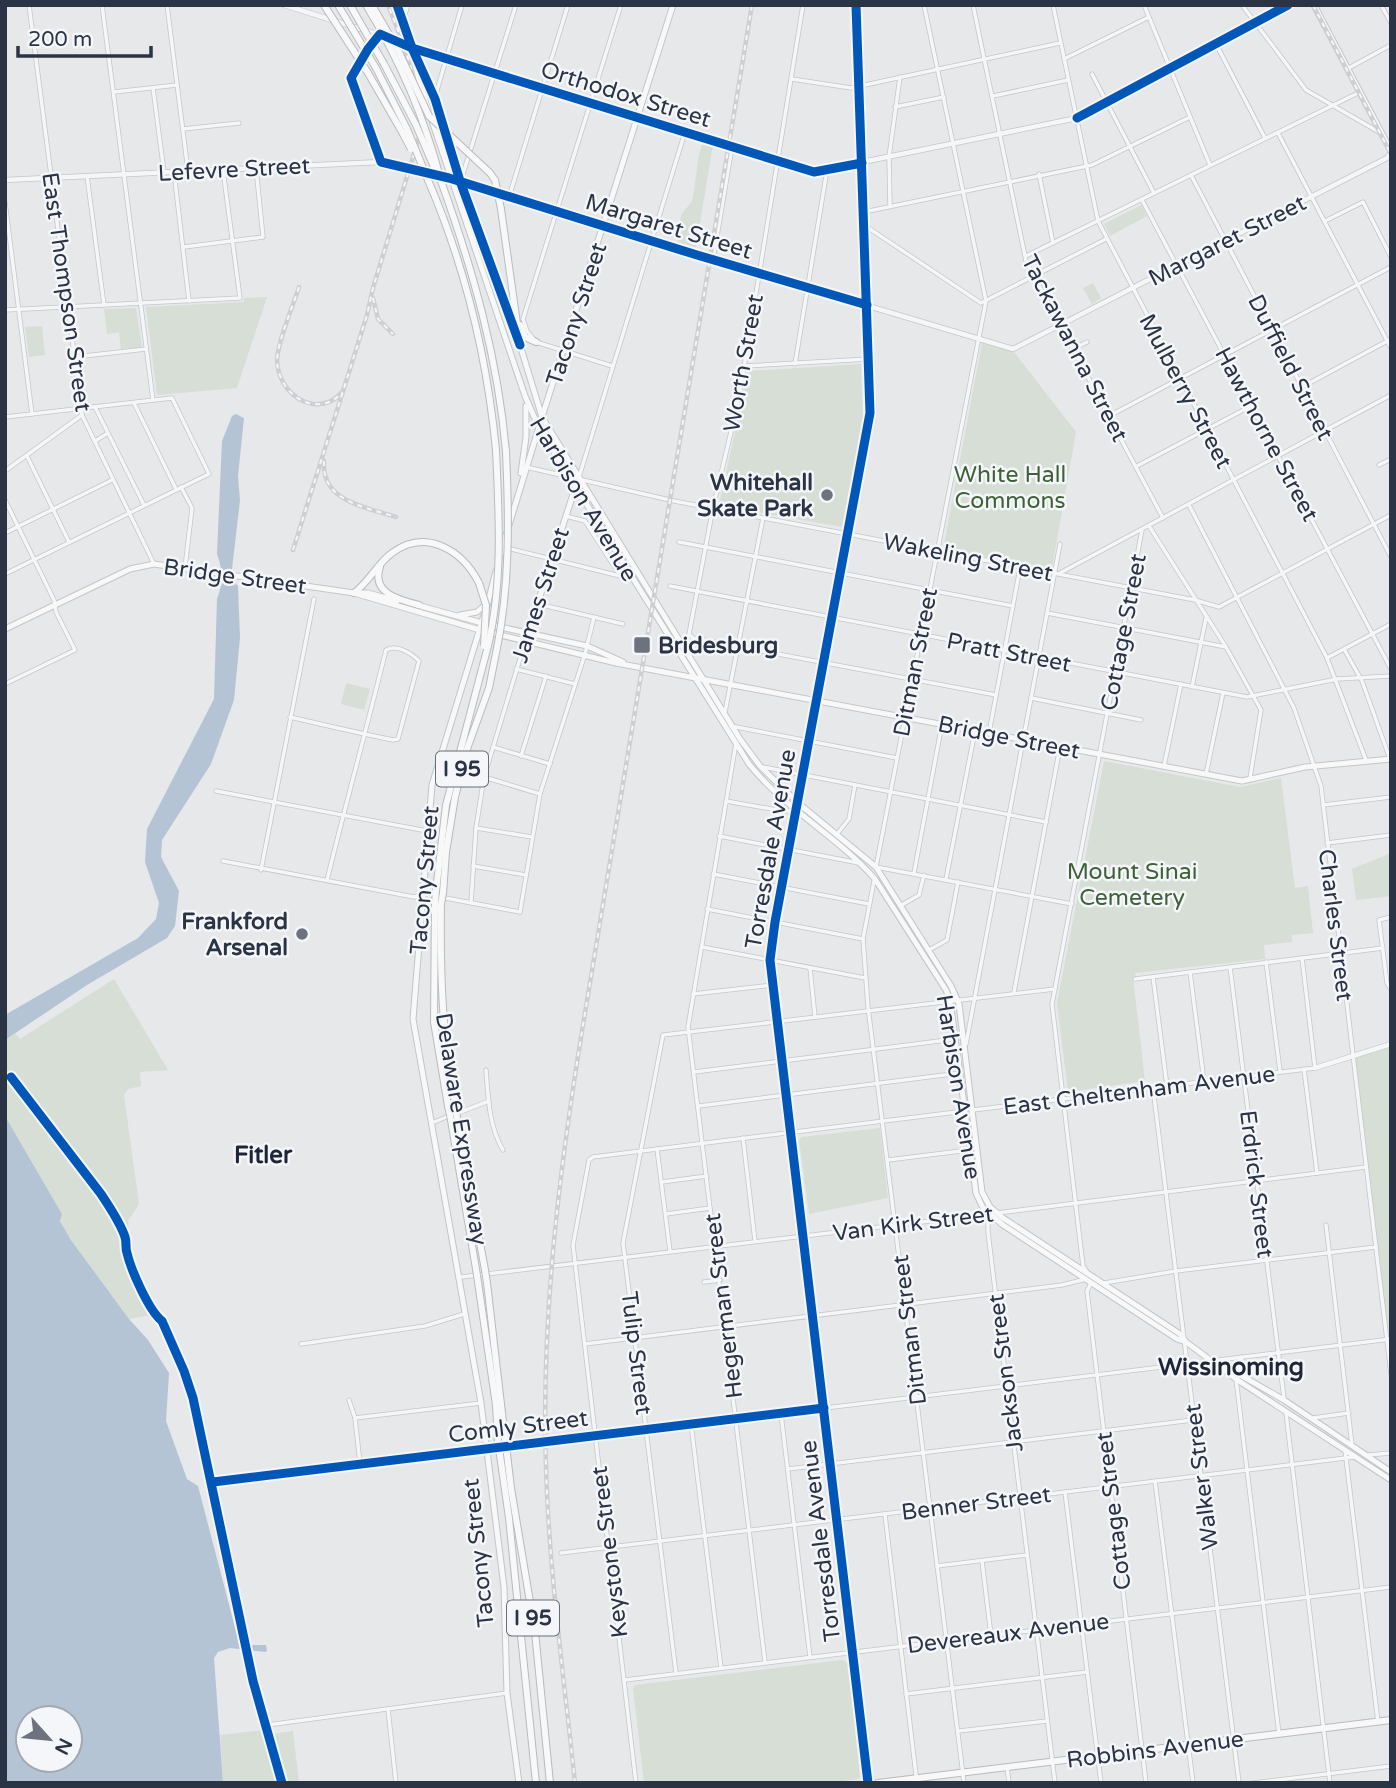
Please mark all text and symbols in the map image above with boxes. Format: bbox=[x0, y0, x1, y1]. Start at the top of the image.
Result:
scale bar bbox=[18, 14, 150, 58]
text: 200 m bbox=[28, 27, 92, 52]
street label: Orthodox Street bbox=[537, 56, 714, 134]
street label: Lefevre Street bbox=[157, 152, 311, 188]
street label: East Thompson Street bbox=[35, 171, 97, 414]
street label: Margaret Street bbox=[582, 188, 756, 266]
street label: Margaret Street bbox=[1144, 189, 1311, 293]
street label: Tacony Street bbox=[541, 239, 613, 390]
street label: Tackawanna Street bbox=[1015, 250, 1133, 447]
street label: Duffield Street bbox=[1241, 290, 1339, 445]
street label: Worth Street bbox=[718, 292, 770, 434]
street label: Mulberry Street bbox=[1133, 309, 1238, 474]
street label: Hawthorne Street bbox=[1208, 343, 1324, 526]
street label: Harbison Avenue bbox=[523, 412, 643, 587]
park label: White Hall Commons bbox=[954, 461, 1066, 515]
place label: Whitehall Skate Park bbox=[697, 469, 813, 523]
marker: Whitehall Skate Park bbox=[819, 487, 835, 503]
street label: James Street bbox=[506, 524, 576, 666]
street label: Wakeling Street bbox=[881, 528, 1055, 588]
street label: Cottage Street bbox=[1095, 551, 1153, 713]
street label: Bridge Street bbox=[162, 553, 308, 601]
street label: Ditman Street bbox=[888, 585, 944, 739]
street label: Pratt Street bbox=[944, 627, 1074, 679]
place label: Bridesburg bbox=[658, 632, 778, 660]
marker: Bridesburg bbox=[632, 635, 652, 655]
street label: Bridge Street bbox=[935, 710, 1082, 766]
street label: Torresdale Avenue bbox=[740, 747, 802, 951]
road number: I 95 bbox=[436, 752, 488, 786]
street label: Tacony Street bbox=[405, 804, 445, 956]
street label: Charles Street bbox=[1312, 847, 1358, 1003]
park label: Mount Sinai Cemetery bbox=[1067, 858, 1197, 912]
place label: Frankford Arsenal bbox=[181, 908, 288, 962]
marker: Frankford Arsenal bbox=[294, 926, 310, 942]
street label: Harbison Avenue bbox=[930, 993, 986, 1182]
street label: Delaware Expressway bbox=[429, 1011, 493, 1247]
street label: East Cheltenham Avenue bbox=[1001, 1060, 1277, 1122]
street label: Erdrick Street bbox=[1233, 1109, 1279, 1260]
district label: Fitler bbox=[234, 1141, 293, 1170]
street label: Van Kirk Street bbox=[831, 1200, 995, 1248]
street label: Hegerman Street bbox=[699, 1212, 749, 1400]
street label: Ditman Street bbox=[887, 1253, 933, 1407]
street label: Tulip Street bbox=[615, 1290, 658, 1417]
street label: Jackson Street bbox=[982, 1292, 1030, 1454]
district label: Wissinoming bbox=[1158, 1353, 1304, 1382]
street label: Walker Street bbox=[1179, 1402, 1225, 1551]
street label: Comly Street bbox=[447, 1405, 590, 1449]
street label: Cottage Street bbox=[1090, 1430, 1138, 1592]
street label: Torresdale Avenue bbox=[795, 1439, 847, 1643]
street label: Keystone Street bbox=[586, 1464, 634, 1639]
street label: Tacony Street bbox=[457, 1477, 501, 1629]
street label: Benner Street bbox=[900, 1481, 1053, 1527]
road number: I 95 bbox=[507, 1600, 559, 1636]
street label: Devereaux Avenue bbox=[905, 1608, 1111, 1660]
north arrow bbox=[14, 1704, 84, 1774]
street label: Robbins Avenue bbox=[1065, 1725, 1245, 1775]
text: N bbox=[50, 1734, 77, 1758]

